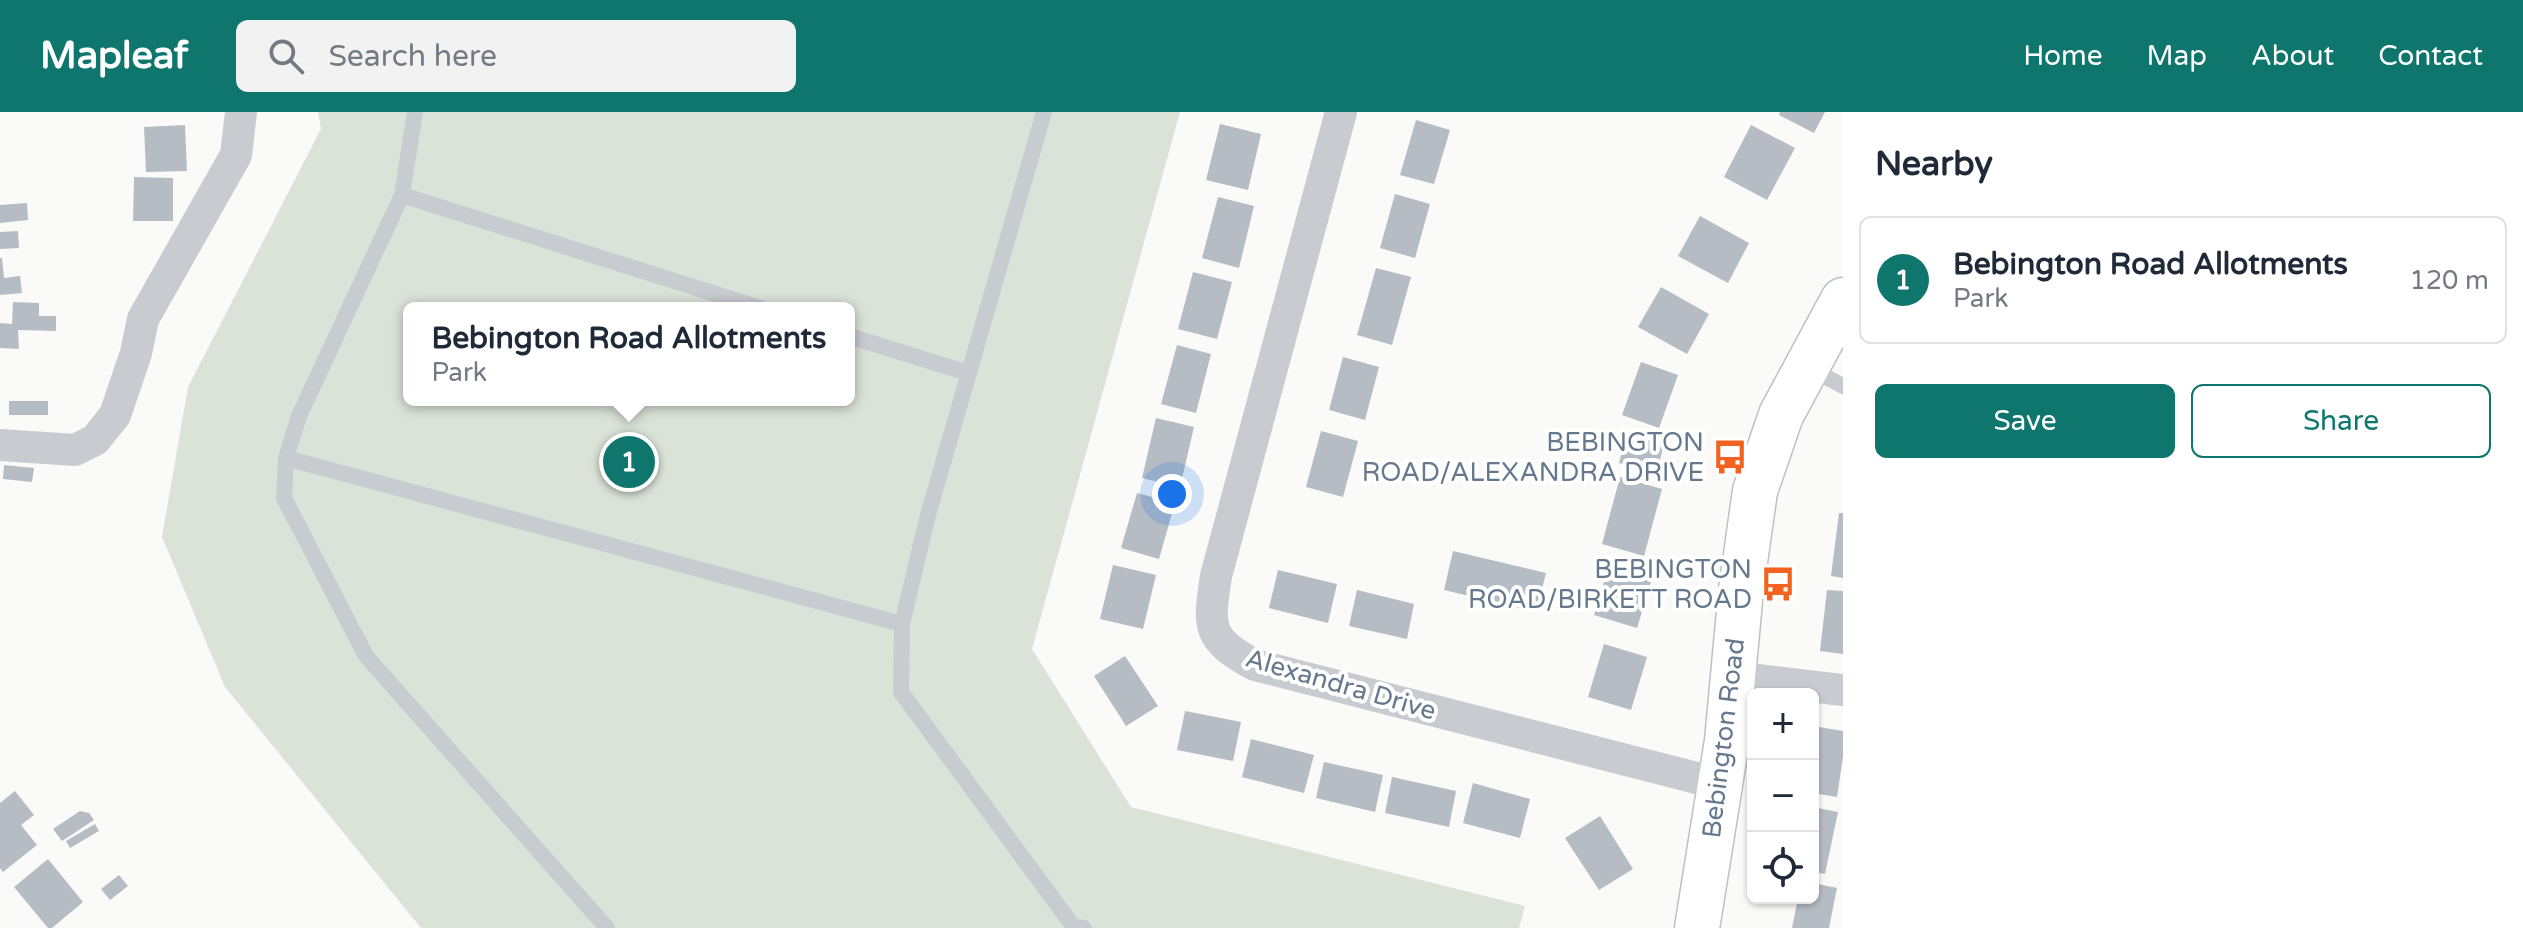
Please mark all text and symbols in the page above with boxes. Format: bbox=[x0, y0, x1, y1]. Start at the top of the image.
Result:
search box bbox=[236, 20, 796, 92]
text: Mapleaf bbox=[40, 33, 188, 79]
icon: search bbox=[264, 34, 308, 78]
text: Search here bbox=[328, 38, 497, 75]
text: Home bbox=[2023, 39, 2103, 73]
text: Map bbox=[2147, 39, 2207, 73]
text: About bbox=[2251, 39, 2334, 73]
text: Contact bbox=[2378, 39, 2483, 73]
text: Nearby bbox=[1875, 144, 1993, 185]
text: Bebington Road Allotments bbox=[1953, 246, 2348, 283]
text: 1 bbox=[1895, 265, 1911, 296]
text: 120 m bbox=[2409, 265, 2489, 296]
text: Park bbox=[1953, 283, 2009, 314]
popup bbox=[403, 302, 855, 406]
text: Bebington Road Allotments bbox=[432, 320, 826, 357]
text: Park bbox=[432, 357, 487, 388]
button: Save bbox=[1875, 384, 2175, 458]
button: Share bbox=[2191, 384, 2491, 458]
place label: BEBINGTON ROAD/ALEXANDRA DRIVE bbox=[1362, 427, 1704, 488]
pin: 1 bbox=[603, 432, 655, 492]
bus stop icon: BEBINGTON ROAD/ALEXANDRA DRIVE bbox=[1711, 438, 1749, 476]
your location bbox=[1152, 474, 1192, 514]
place label: BEBINGTON ROAD/BIRKETT ROAD bbox=[1468, 554, 1752, 615]
bus stop icon: BEBINGTON ROAD/BIRKETT ROAD bbox=[1759, 565, 1797, 603]
street label: Bebington Road bbox=[1696, 636, 1751, 840]
street label: Alexandra Drive bbox=[1242, 642, 1440, 726]
map controls bbox=[1747, 688, 1819, 904]
button: + bbox=[1747, 688, 1819, 760]
button: − bbox=[1747, 760, 1819, 832]
button: locate bbox=[1747, 832, 1819, 904]

